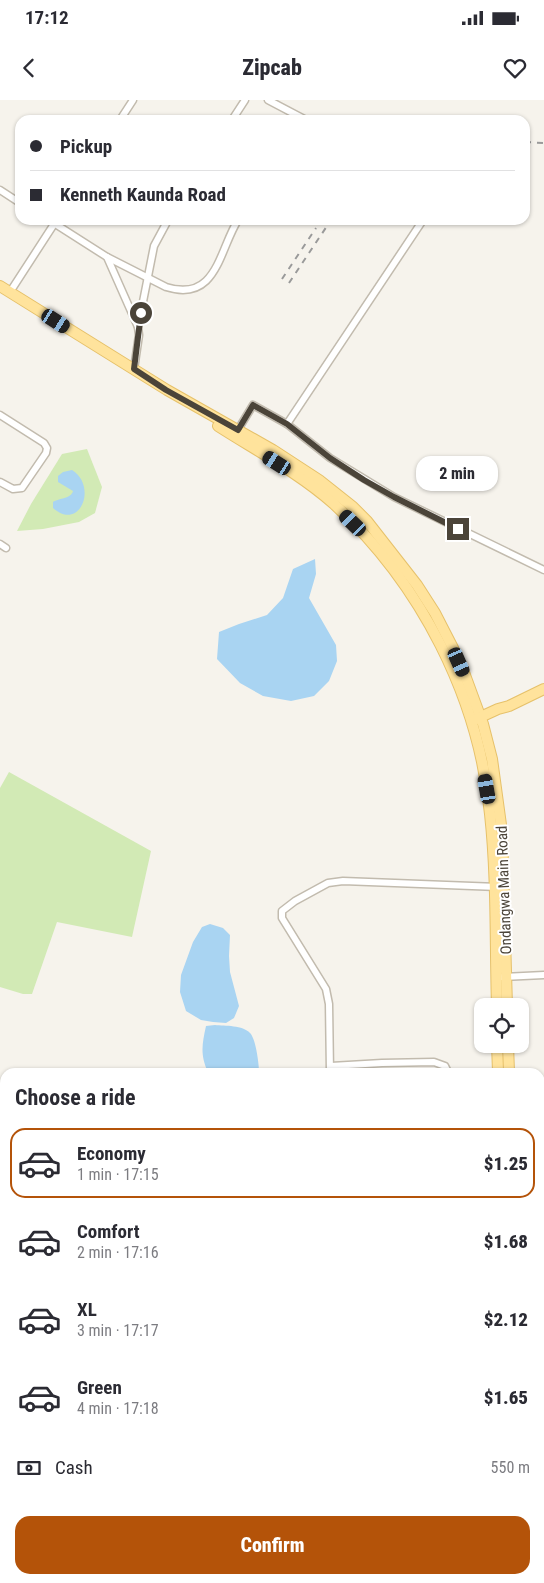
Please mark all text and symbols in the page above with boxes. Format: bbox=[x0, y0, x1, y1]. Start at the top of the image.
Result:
text: 17:12 bbox=[25, 6, 69, 29]
icon: back bbox=[15, 54, 43, 82]
icon: heart bbox=[501, 54, 529, 82]
text: Zipcab bbox=[242, 55, 302, 80]
text: Pickup bbox=[60, 135, 112, 158]
text: Kenneth Kaunda Road bbox=[60, 183, 226, 206]
route start bbox=[130, 302, 152, 324]
car bbox=[39, 307, 72, 335]
car bbox=[260, 449, 293, 477]
callout: 2 min bbox=[417, 456, 499, 492]
text: 2 min bbox=[439, 464, 475, 483]
car bbox=[336, 507, 369, 539]
route end bbox=[447, 518, 469, 540]
car bbox=[446, 645, 471, 679]
car bbox=[477, 773, 496, 805]
street label: Ondangwa Main Road bbox=[493, 825, 515, 955]
map controls bbox=[474, 998, 529, 1053]
button: locate bbox=[474, 998, 529, 1053]
text: Choose a ride bbox=[15, 1085, 136, 1110]
icon: car bbox=[17, 1141, 62, 1186]
text: Economy bbox=[77, 1142, 146, 1165]
text: $1.25 bbox=[484, 1152, 528, 1175]
text: 1 min · 17:15 bbox=[77, 1165, 159, 1184]
icon: car bbox=[17, 1219, 62, 1264]
text: Comfort bbox=[77, 1220, 140, 1243]
text: $1.68 bbox=[484, 1230, 528, 1253]
text: 2 min · 17:16 bbox=[77, 1243, 159, 1262]
icon: car bbox=[17, 1297, 62, 1342]
text: XL bbox=[77, 1298, 97, 1321]
text: $2.12 bbox=[484, 1308, 528, 1331]
text: 3 min · 17:17 bbox=[77, 1321, 159, 1340]
icon: car bbox=[17, 1375, 62, 1420]
text: Green bbox=[77, 1376, 122, 1399]
text: $1.65 bbox=[484, 1386, 528, 1409]
text: 4 min · 17:18 bbox=[77, 1399, 159, 1418]
icon: cash bbox=[15, 1454, 43, 1482]
text: Cash bbox=[55, 1456, 93, 1479]
text: 550 m bbox=[491, 1458, 530, 1477]
button: Confirm bbox=[15, 1516, 530, 1574]

